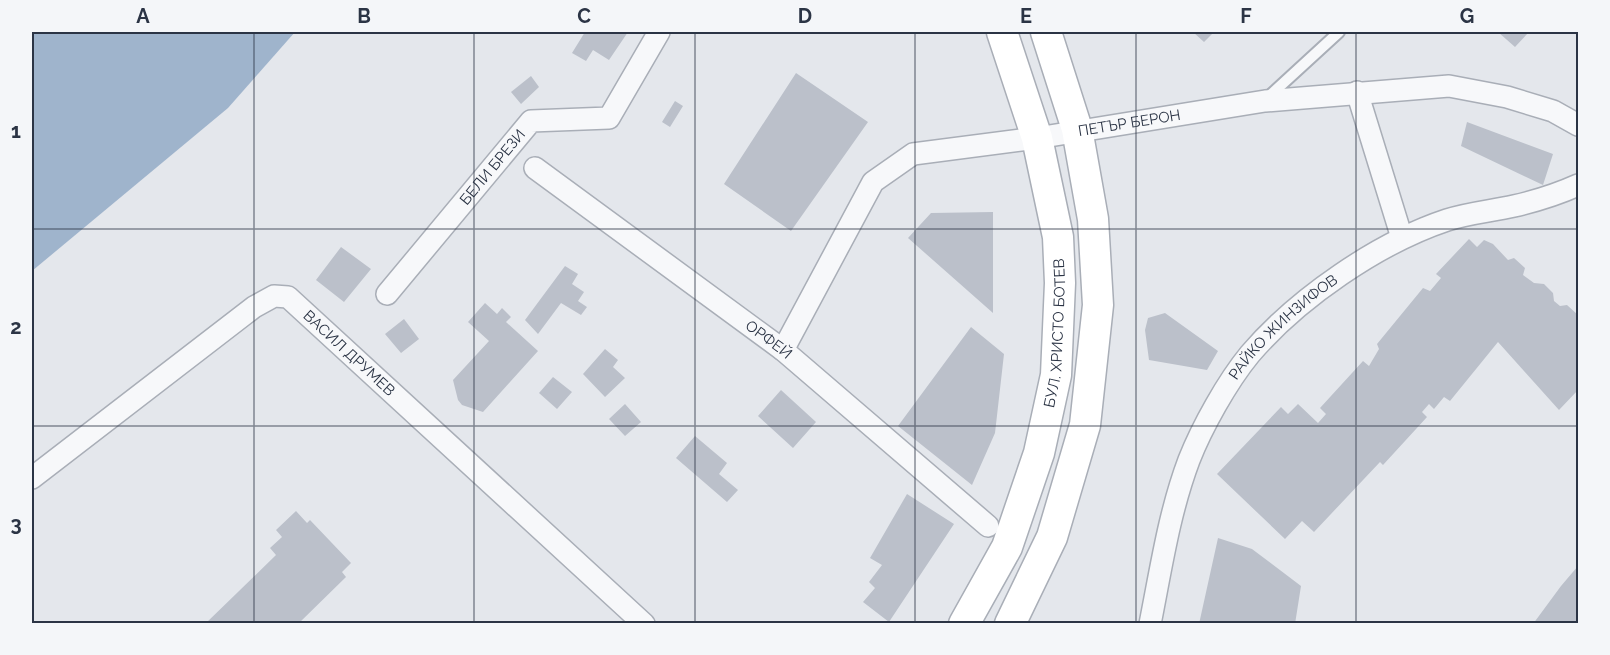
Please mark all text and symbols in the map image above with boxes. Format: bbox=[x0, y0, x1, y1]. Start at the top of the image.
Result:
text: A bbox=[136, 4, 150, 28]
text: B bbox=[357, 4, 371, 28]
text: C bbox=[577, 4, 591, 28]
text: D bbox=[798, 4, 812, 28]
text: E bbox=[1020, 4, 1032, 28]
text: F bbox=[1240, 4, 1252, 28]
text: G bbox=[1460, 4, 1474, 28]
street label: ПЕТЪР БЕРОН bbox=[1077, 106, 1182, 140]
text: 1 bbox=[11, 119, 21, 143]
street label: БЕЛИ БРЕЗИ bbox=[456, 126, 529, 209]
street label: БУЛ. ХРИСТО БОТЕВ bbox=[1040, 258, 1069, 409]
street label: РАЙКО ЖИНЗИФОВ bbox=[1225, 271, 1341, 383]
street label: ВАСИЛ ДРУМЕВ bbox=[299, 307, 399, 400]
text: 2 bbox=[10, 315, 22, 339]
street label: ОРФЕЙ bbox=[742, 317, 796, 363]
text: 3 bbox=[10, 512, 22, 536]

